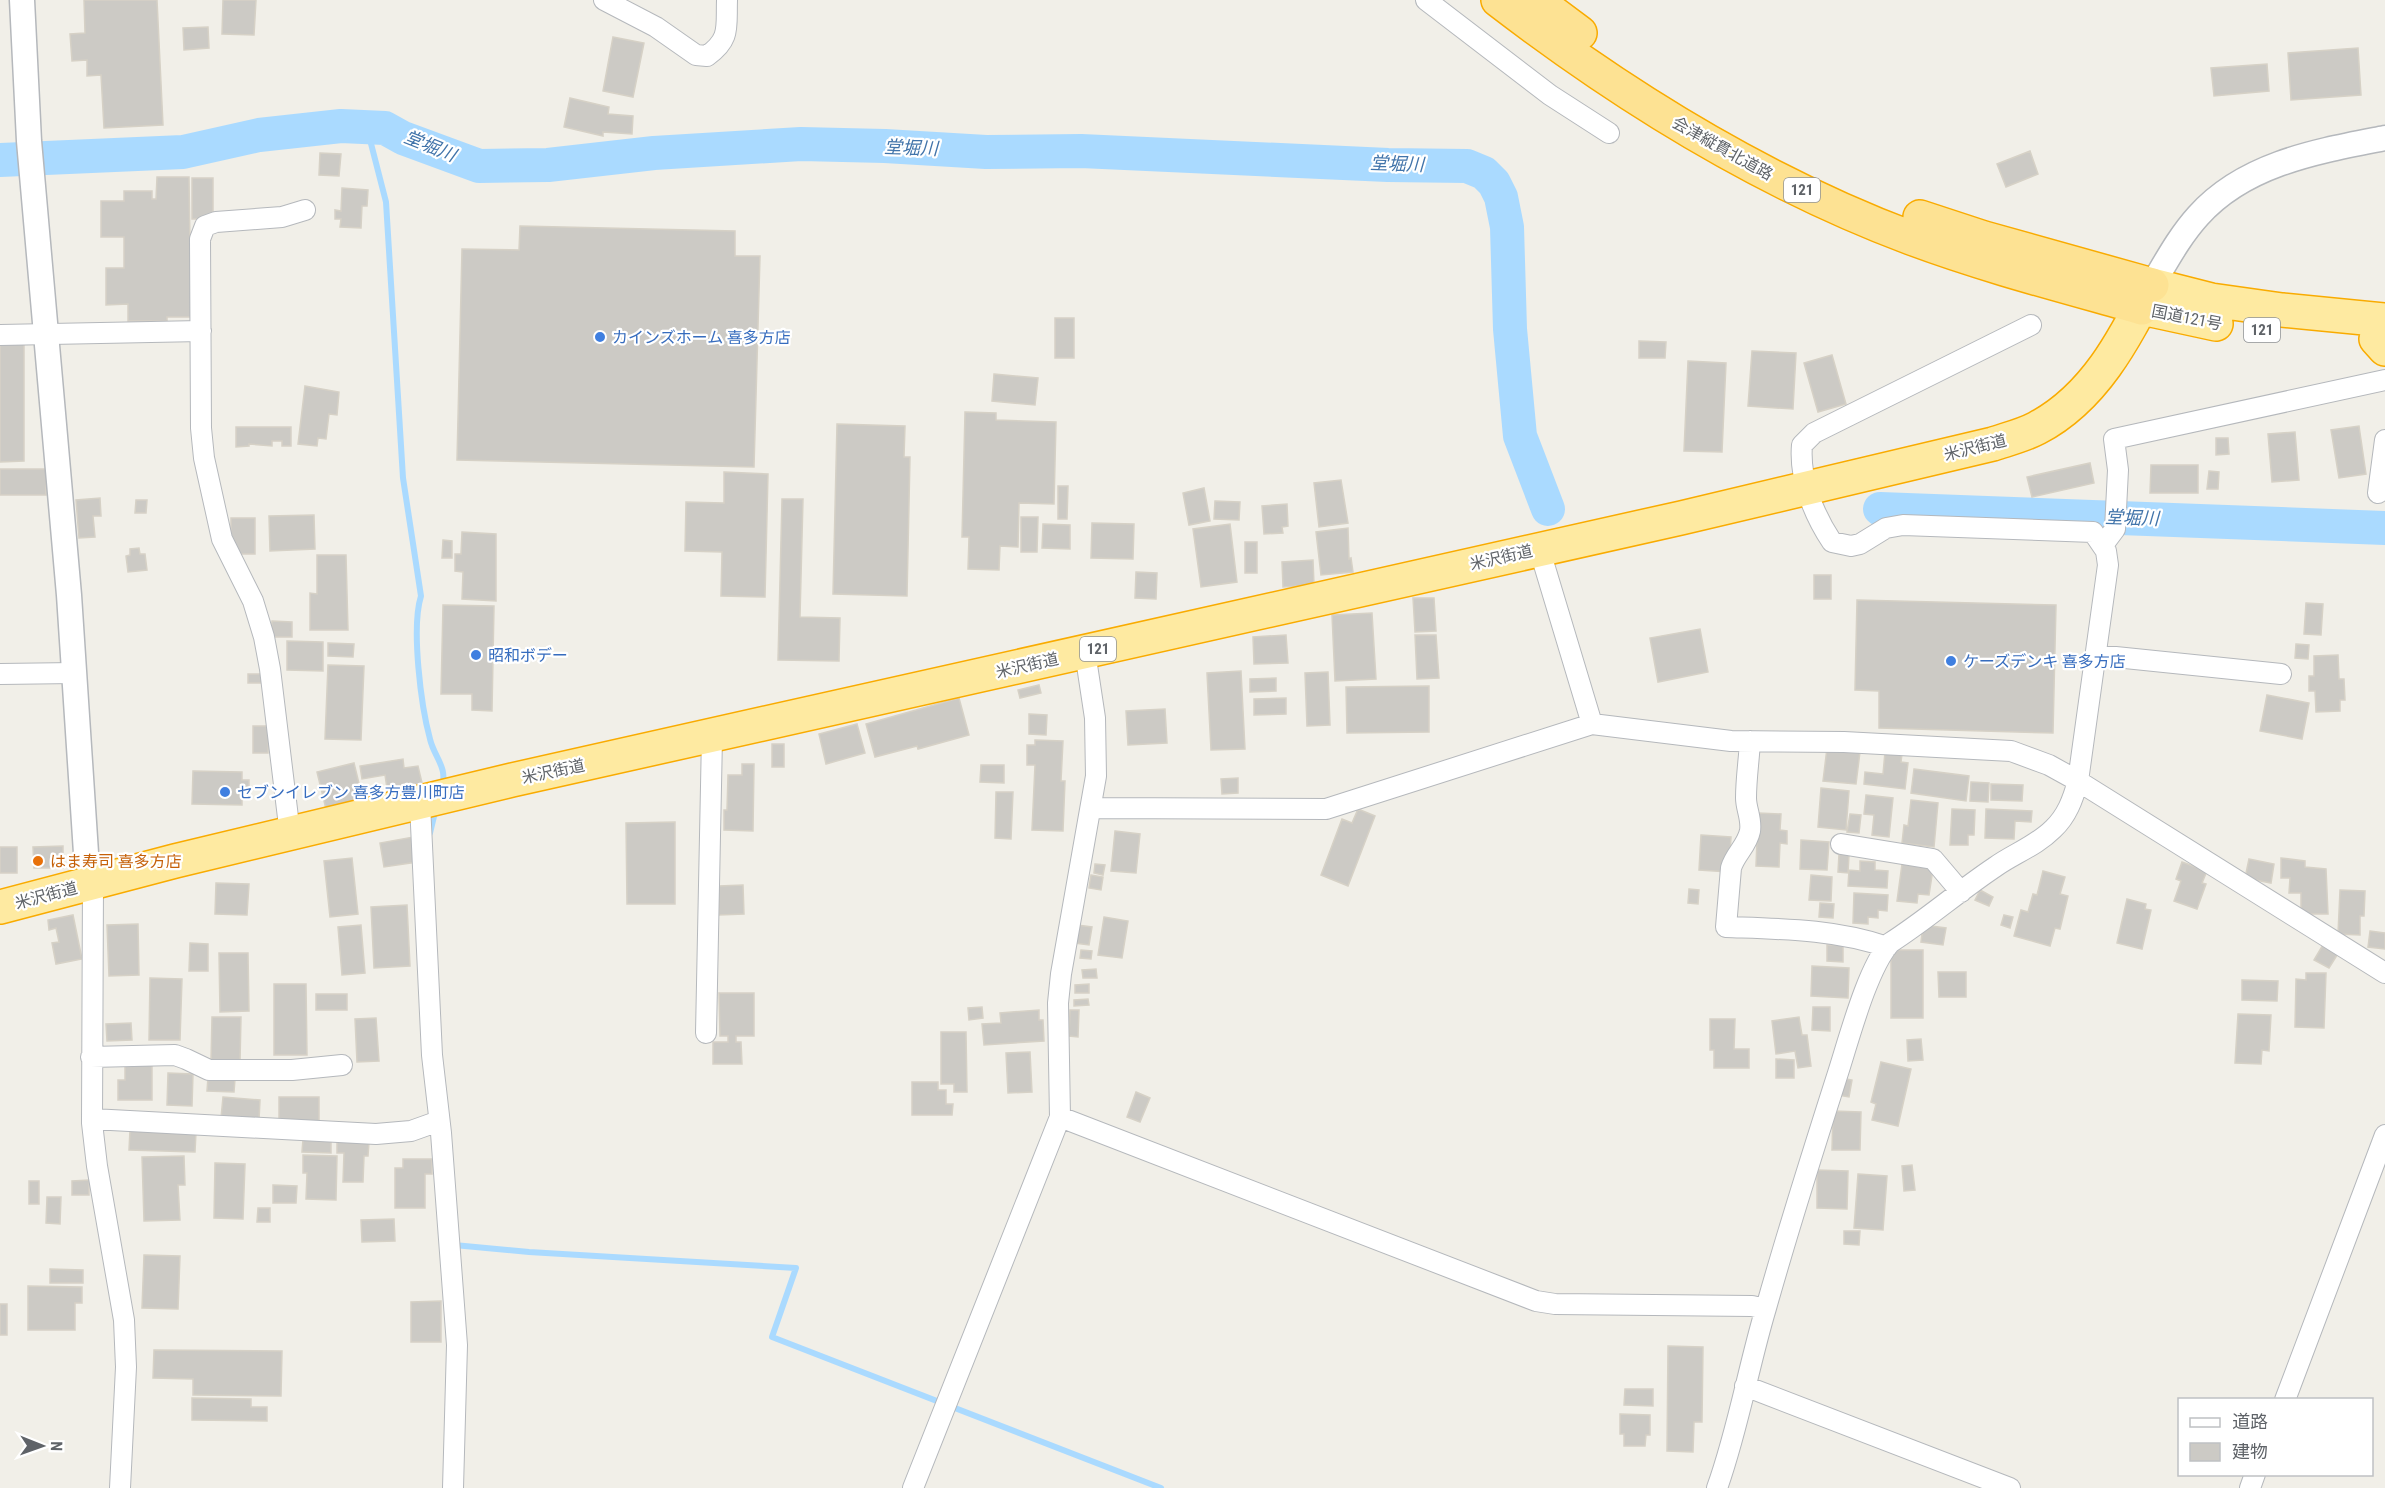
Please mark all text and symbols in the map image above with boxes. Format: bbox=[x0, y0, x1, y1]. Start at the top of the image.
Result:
street label: 会津縦貫北道路 bbox=[1669, 113, 1776, 184]
water label: 堂堀川 bbox=[401, 126, 461, 166]
water label: 堂堀川 bbox=[884, 136, 940, 159]
water label: 堂堀川 bbox=[1370, 152, 1426, 175]
road number: 121 bbox=[1784, 178, 1820, 202]
street label: 国道121号 bbox=[2150, 301, 2224, 334]
road number: 121 bbox=[2244, 318, 2280, 342]
place label: カインズホーム 喜多方店 bbox=[612, 328, 791, 347]
marker: カインズホーム 喜多方店 bbox=[593, 330, 607, 344]
street label: 米沢街道 bbox=[1942, 431, 2008, 464]
water label: 堂堀川 bbox=[2105, 506, 2161, 529]
street label: 米沢街道 bbox=[1468, 541, 1534, 574]
road number: 121 bbox=[1080, 637, 1116, 661]
place label: 昭和ボデー bbox=[488, 646, 568, 665]
marker: 昭和ボデー bbox=[469, 648, 483, 662]
street label: 米沢街道 bbox=[994, 649, 1060, 682]
place label: ケーズデンキ 喜多方店 bbox=[1963, 652, 2126, 671]
marker: ケーズデンキ 喜多方店 bbox=[1944, 654, 1958, 668]
street label: 米沢街道 bbox=[520, 756, 586, 787]
place label: セブンイレブン 喜多方豊川町店 bbox=[237, 783, 465, 802]
marker: セブンイレブン 喜多方豊川町店 bbox=[218, 785, 232, 799]
place label: はま寿司 喜多方店 bbox=[50, 852, 182, 871]
marker: はま寿司 喜多方店 bbox=[31, 854, 45, 868]
street label: 米沢街道 bbox=[13, 878, 80, 913]
legend bbox=[2178, 1398, 2373, 1476]
text: 道路 bbox=[2232, 1411, 2268, 1432]
north arrow bbox=[12, 1416, 72, 1476]
text: N bbox=[47, 1441, 66, 1451]
text: 建物 bbox=[2232, 1441, 2268, 1462]

